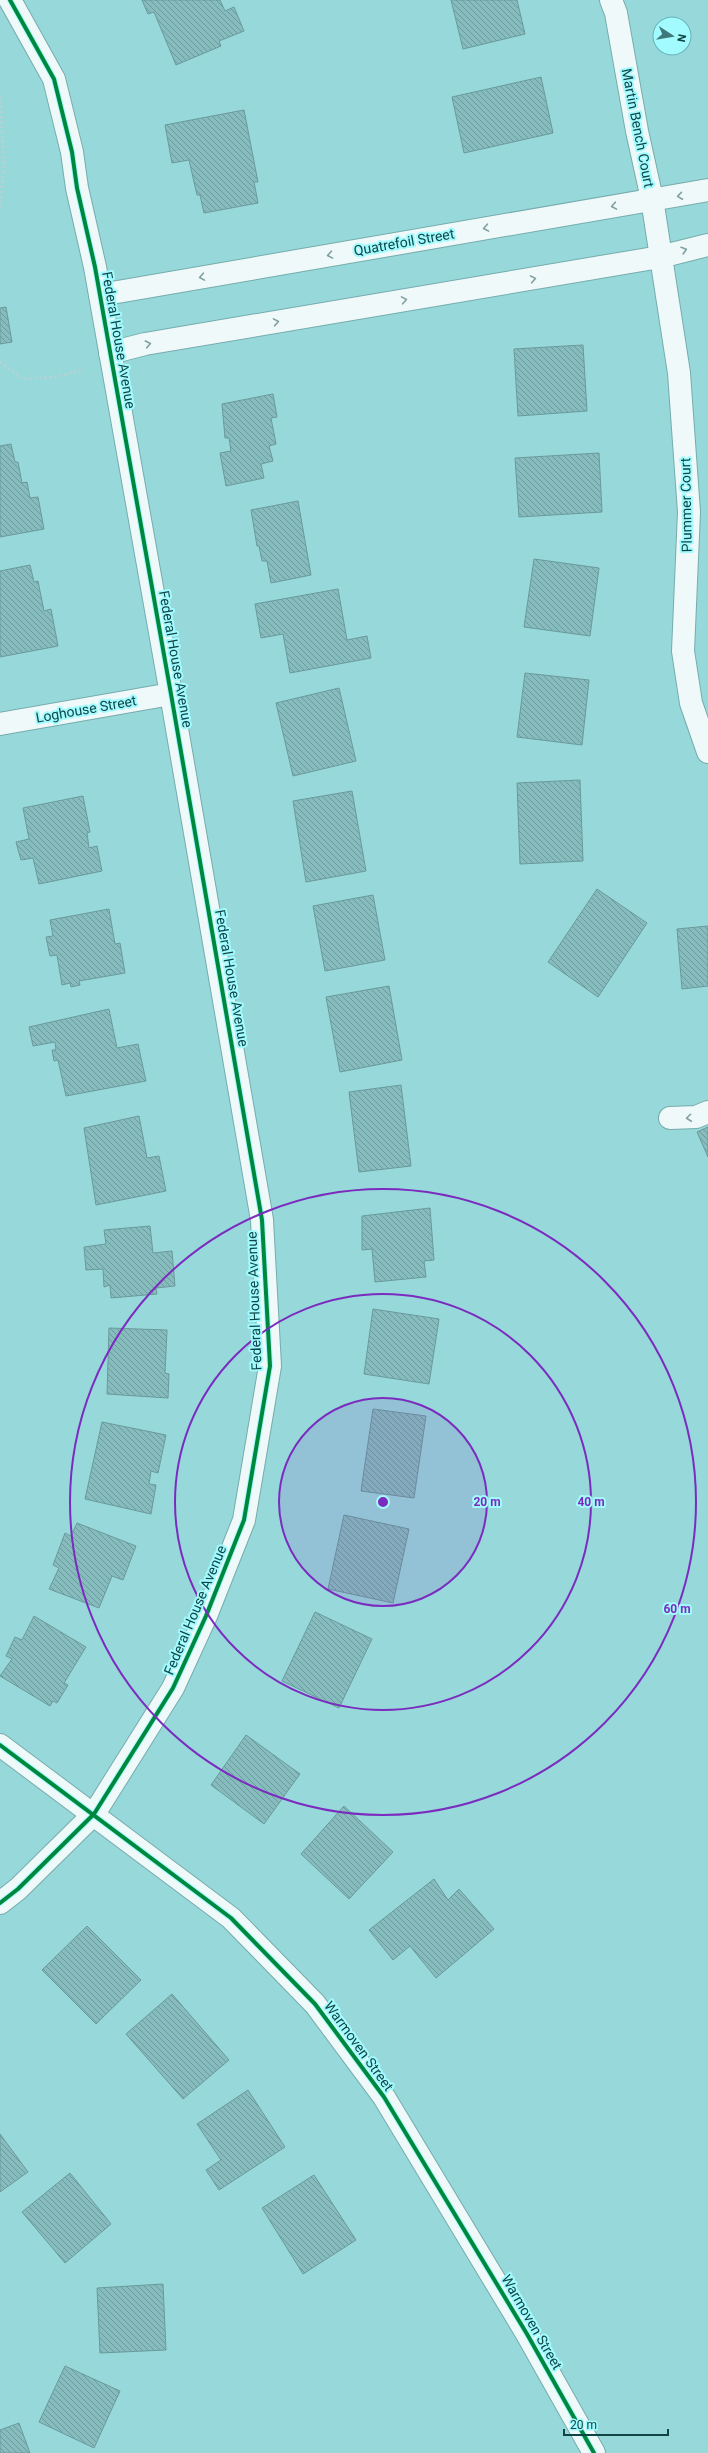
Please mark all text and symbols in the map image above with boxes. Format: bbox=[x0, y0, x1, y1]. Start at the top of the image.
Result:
north arrow bbox=[652, 16, 692, 56]
text: N bbox=[674, 33, 688, 43]
street label: Martin Bench Court bbox=[619, 67, 657, 189]
one-way arrow bbox=[677, 191, 683, 200]
one-way arrow bbox=[611, 201, 617, 210]
one-way arrow bbox=[483, 223, 489, 232]
street label: Quatrefoil Street bbox=[353, 225, 456, 259]
one-way arrow bbox=[680, 246, 687, 255]
one-way arrow bbox=[327, 250, 333, 259]
street label: Federal House Avenue bbox=[99, 270, 139, 410]
one-way arrow bbox=[199, 272, 205, 281]
one-way arrow bbox=[529, 275, 536, 283]
one-way arrow bbox=[401, 296, 407, 305]
one-way arrow bbox=[273, 318, 279, 327]
one-way arrow bbox=[145, 340, 151, 348]
street label: Plummer Court bbox=[677, 457, 695, 552]
street label: Federal House Avenue bbox=[156, 589, 196, 729]
street label: Loghouse Street bbox=[34, 692, 138, 726]
street label: Federal House Avenue bbox=[212, 908, 252, 1048]
one-way arrow bbox=[686, 1113, 692, 1122]
street label: Federal House Avenue bbox=[244, 1231, 264, 1371]
centre of rings bbox=[376, 1495, 390, 1509]
text: 20 m bbox=[473, 1495, 501, 1509]
text: 40 m bbox=[577, 1495, 605, 1509]
street label: Federal House Avenue bbox=[160, 1543, 230, 1677]
text: 60 m bbox=[663, 1602, 691, 1616]
street label: Warmoven Street bbox=[321, 1998, 397, 2094]
street label: Warmoven Street bbox=[498, 2272, 566, 2373]
scale bar bbox=[564, 2411, 668, 2437]
text: 20 m bbox=[570, 2418, 597, 2432]

